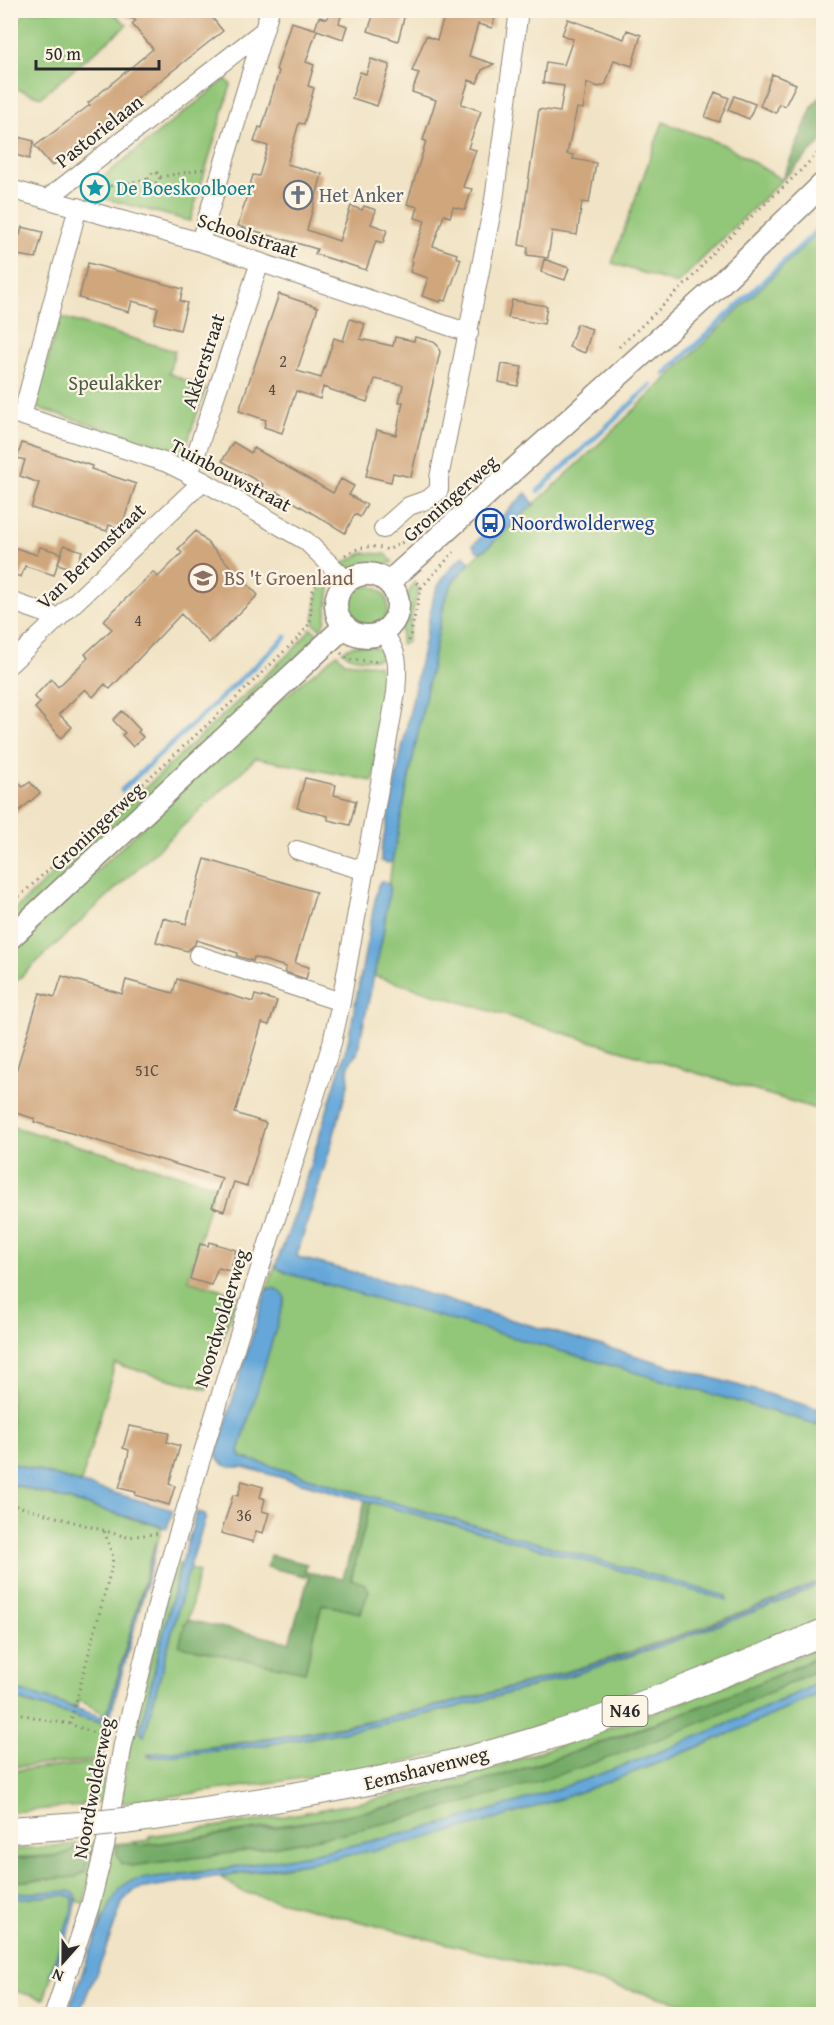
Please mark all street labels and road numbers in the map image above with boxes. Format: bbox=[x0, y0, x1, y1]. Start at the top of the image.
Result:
street label: Pastorielaan bbox=[49, 87, 149, 174]
street label: Schoolstraat bbox=[194, 205, 302, 264]
street label: Akkerstraat bbox=[173, 309, 232, 412]
street label: Tuinbouwstraat bbox=[166, 430, 297, 519]
street label: Groningerweg bbox=[396, 447, 504, 548]
street label: Van Berumstraat bbox=[29, 496, 152, 615]
street label: Groningerweg bbox=[43, 775, 150, 877]
street label: Noordwolderweg bbox=[186, 1245, 255, 1391]
road number: N46 bbox=[602, 1696, 648, 1726]
street label: Noordwolderweg bbox=[65, 1715, 120, 1861]
street label: Eemshavenweg bbox=[361, 1738, 491, 1797]

